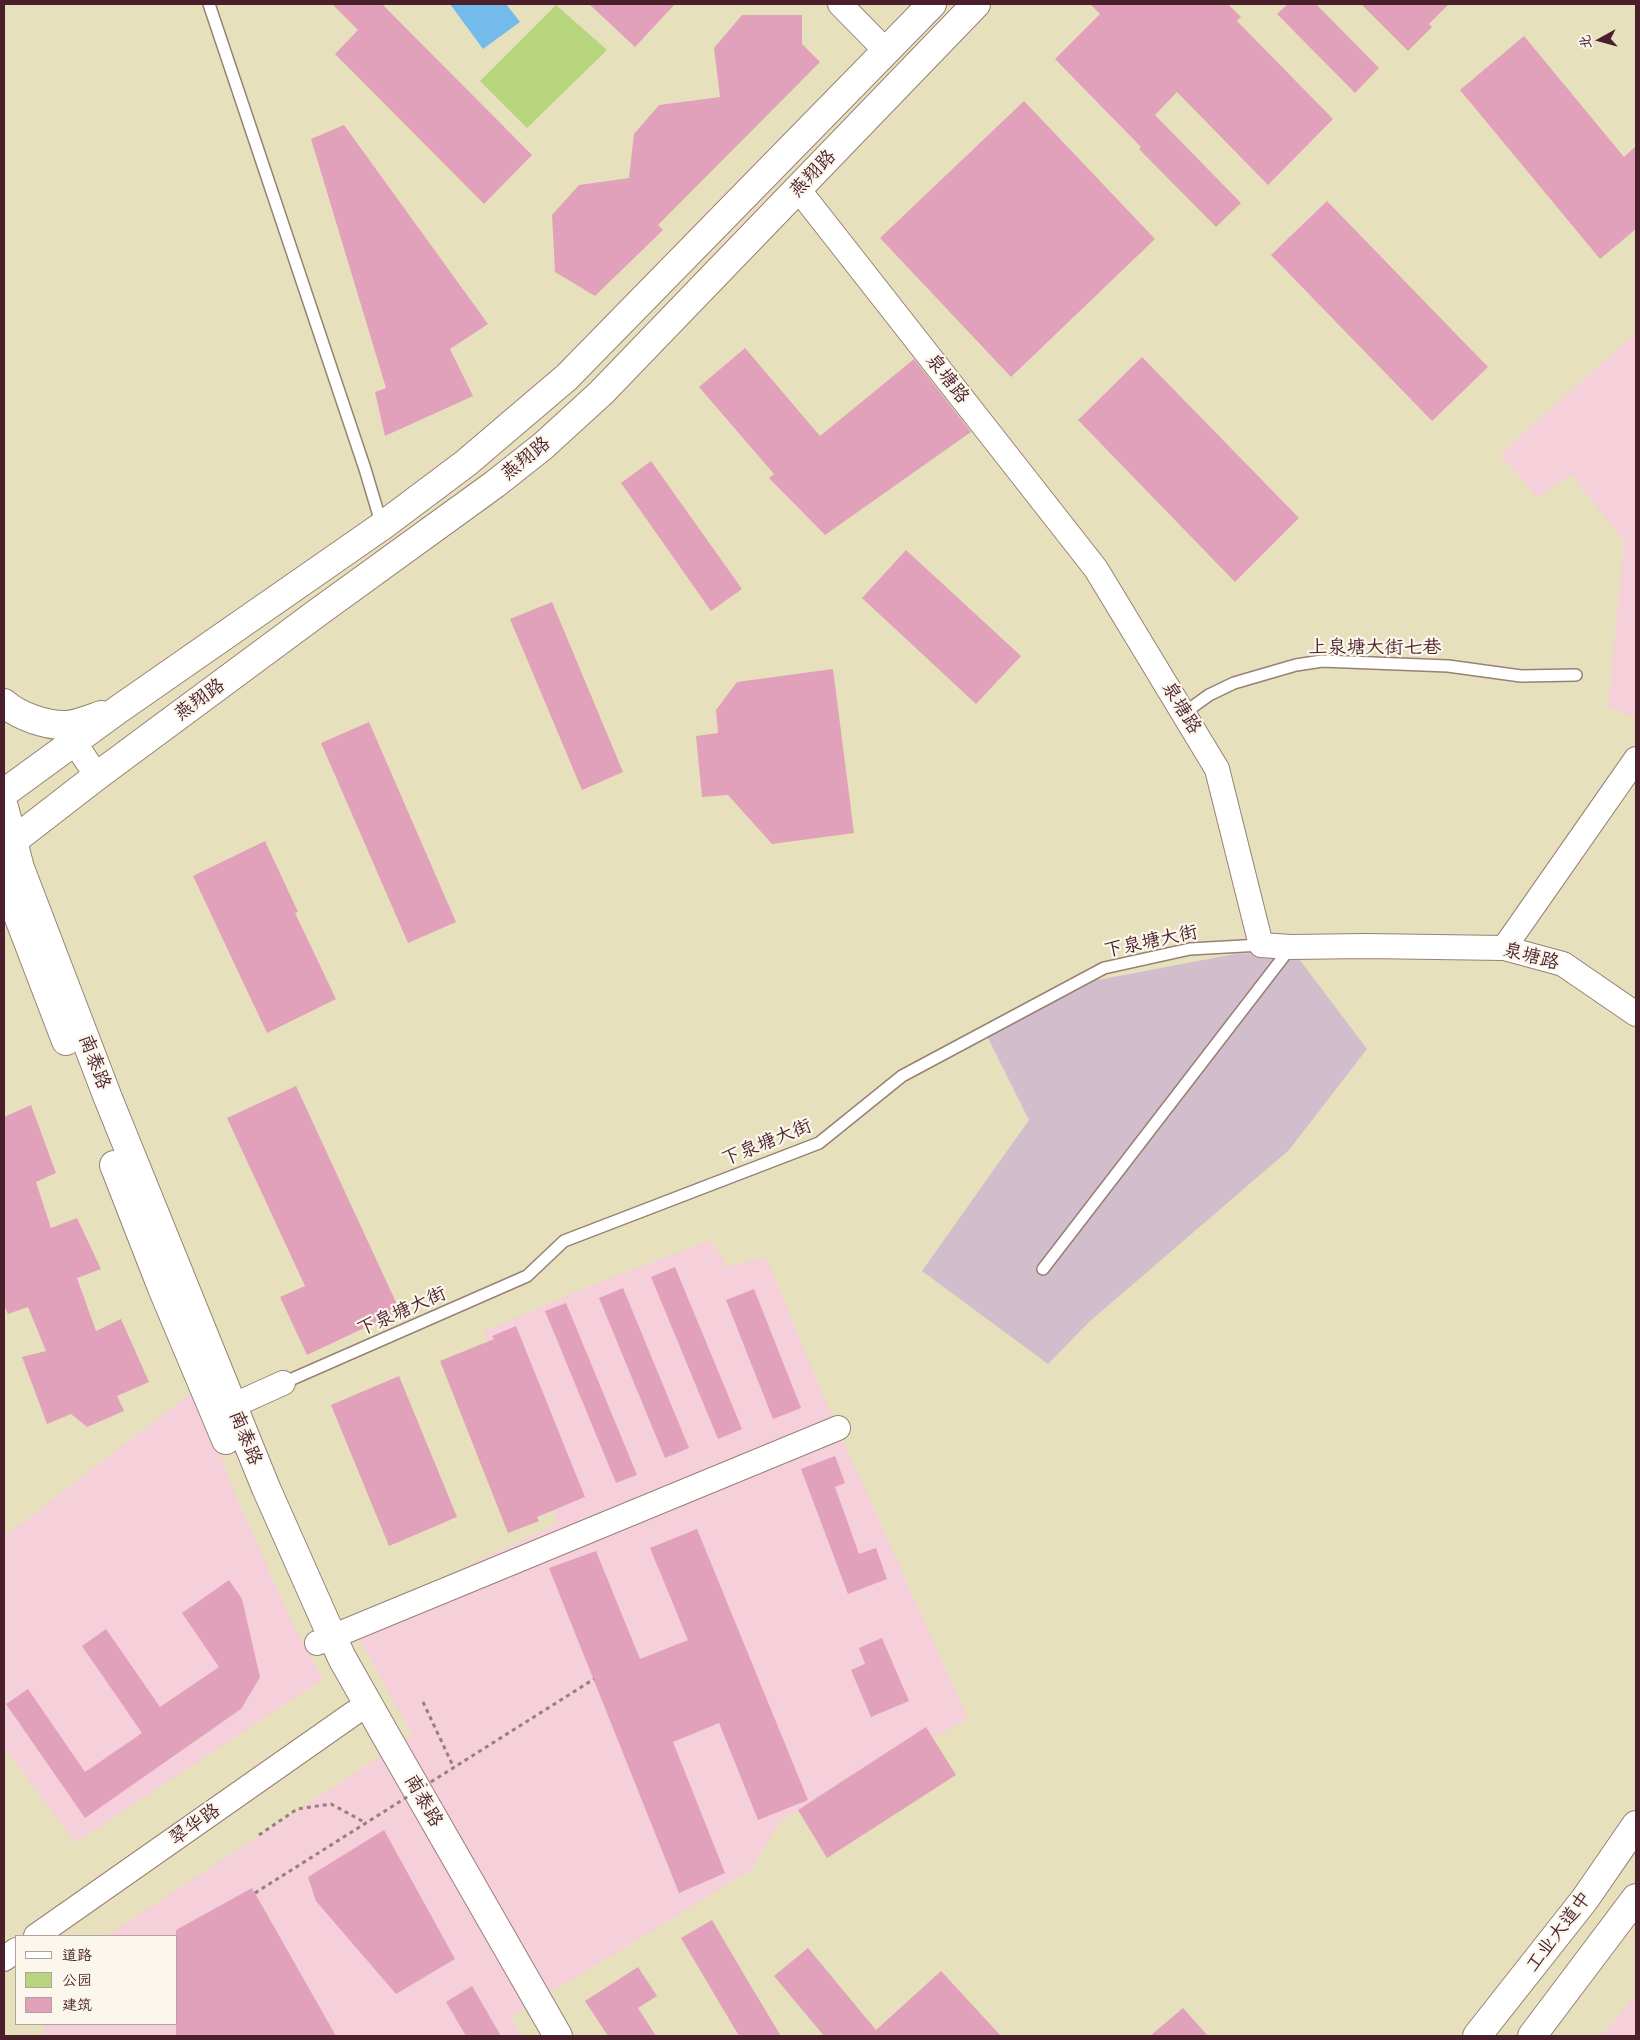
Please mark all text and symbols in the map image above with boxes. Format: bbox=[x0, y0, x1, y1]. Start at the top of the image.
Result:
north arrow bbox=[1575, 15, 1625, 65]
text: 北 bbox=[1575, 34, 1595, 50]
street label: 燕翔路 bbox=[785, 146, 841, 202]
street label: 泉塘路 bbox=[920, 350, 974, 408]
street label: 燕翔路 bbox=[497, 432, 555, 486]
street label: 上泉塘大街七巷 bbox=[1309, 637, 1441, 659]
street label: 燕翔路 bbox=[170, 674, 230, 726]
street label: 泉塘路 bbox=[1157, 678, 1205, 738]
street label: 下泉塘大街 bbox=[1102, 921, 1200, 963]
street label: 泉塘路 bbox=[1501, 939, 1561, 975]
street label: 南泰路 bbox=[73, 1031, 115, 1093]
street label: 下泉塘大街 bbox=[719, 1115, 815, 1171]
street label: 下泉塘大街 bbox=[354, 1282, 450, 1342]
street label: 南泰路 bbox=[224, 1407, 266, 1469]
street label: 南泰路 bbox=[399, 1771, 447, 1831]
street label: 翠华路 bbox=[165, 1799, 225, 1851]
street label: 工业大道中 bbox=[1521, 1887, 1597, 1977]
legend bbox=[15, 1935, 178, 2025]
text: 道路 bbox=[62, 1945, 92, 1965]
text: 公园 bbox=[62, 1970, 92, 1990]
text: 建筑 bbox=[62, 1995, 92, 2015]

